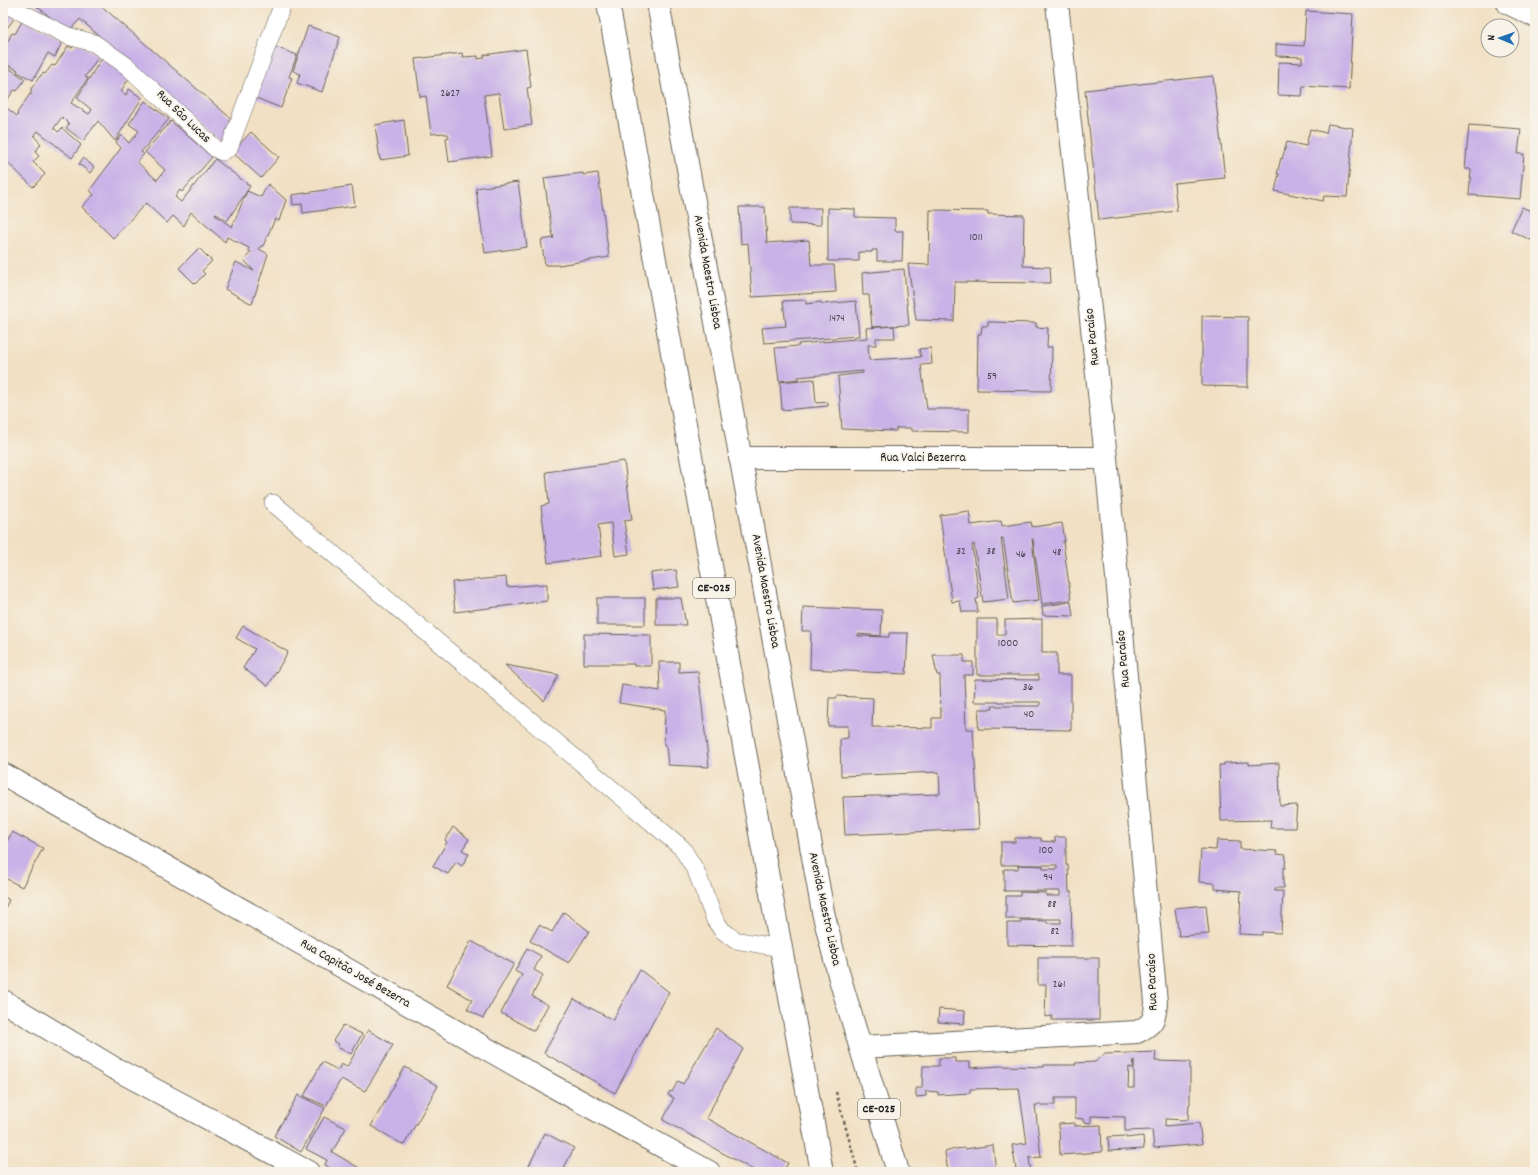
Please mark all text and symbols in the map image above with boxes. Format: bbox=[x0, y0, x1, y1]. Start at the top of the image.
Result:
north arrow bbox=[1480, 18, 1520, 58]
text: N bbox=[1484, 34, 1500, 41]
street label: Rua São Lucas bbox=[151, 86, 215, 148]
house number: 2627 bbox=[440, 86, 460, 102]
street label: Avenida Maestro Lisboa bbox=[688, 213, 727, 332]
house number: 1011 bbox=[969, 230, 983, 246]
street label: Rua Paraíso bbox=[1081, 307, 1105, 367]
house number: 1474 bbox=[829, 311, 845, 327]
house number: 59 bbox=[987, 369, 997, 385]
street label: Rua Valci Bezerra bbox=[880, 449, 967, 468]
street label: Avenida Maestro Lisboa bbox=[746, 532, 785, 651]
house number: 32 bbox=[956, 544, 966, 560]
house number: 38 bbox=[986, 544, 996, 560]
house number: 48 bbox=[1053, 545, 1061, 561]
house number: 46 bbox=[1016, 547, 1026, 563]
road number: CE-025 bbox=[693, 578, 735, 598]
street label: Rua Paraíso bbox=[1112, 629, 1136, 689]
house number: 1000 bbox=[998, 636, 1018, 652]
house number: 36 bbox=[1023, 680, 1033, 696]
house number: 40 bbox=[1024, 707, 1034, 723]
house number: 100 bbox=[1039, 843, 1053, 859]
street label: Avenida Maestro Lisboa bbox=[803, 850, 846, 968]
house number: 94 bbox=[1043, 870, 1053, 886]
house number: 88 bbox=[1048, 897, 1056, 913]
house number: 82 bbox=[1050, 924, 1060, 940]
street label: Rua Capitão José Bezerra bbox=[296, 935, 415, 1014]
street label: Rua Paraíso bbox=[1142, 953, 1163, 1011]
house number: 261 bbox=[1053, 977, 1065, 993]
road number: CE-025 bbox=[858, 1099, 900, 1119]

